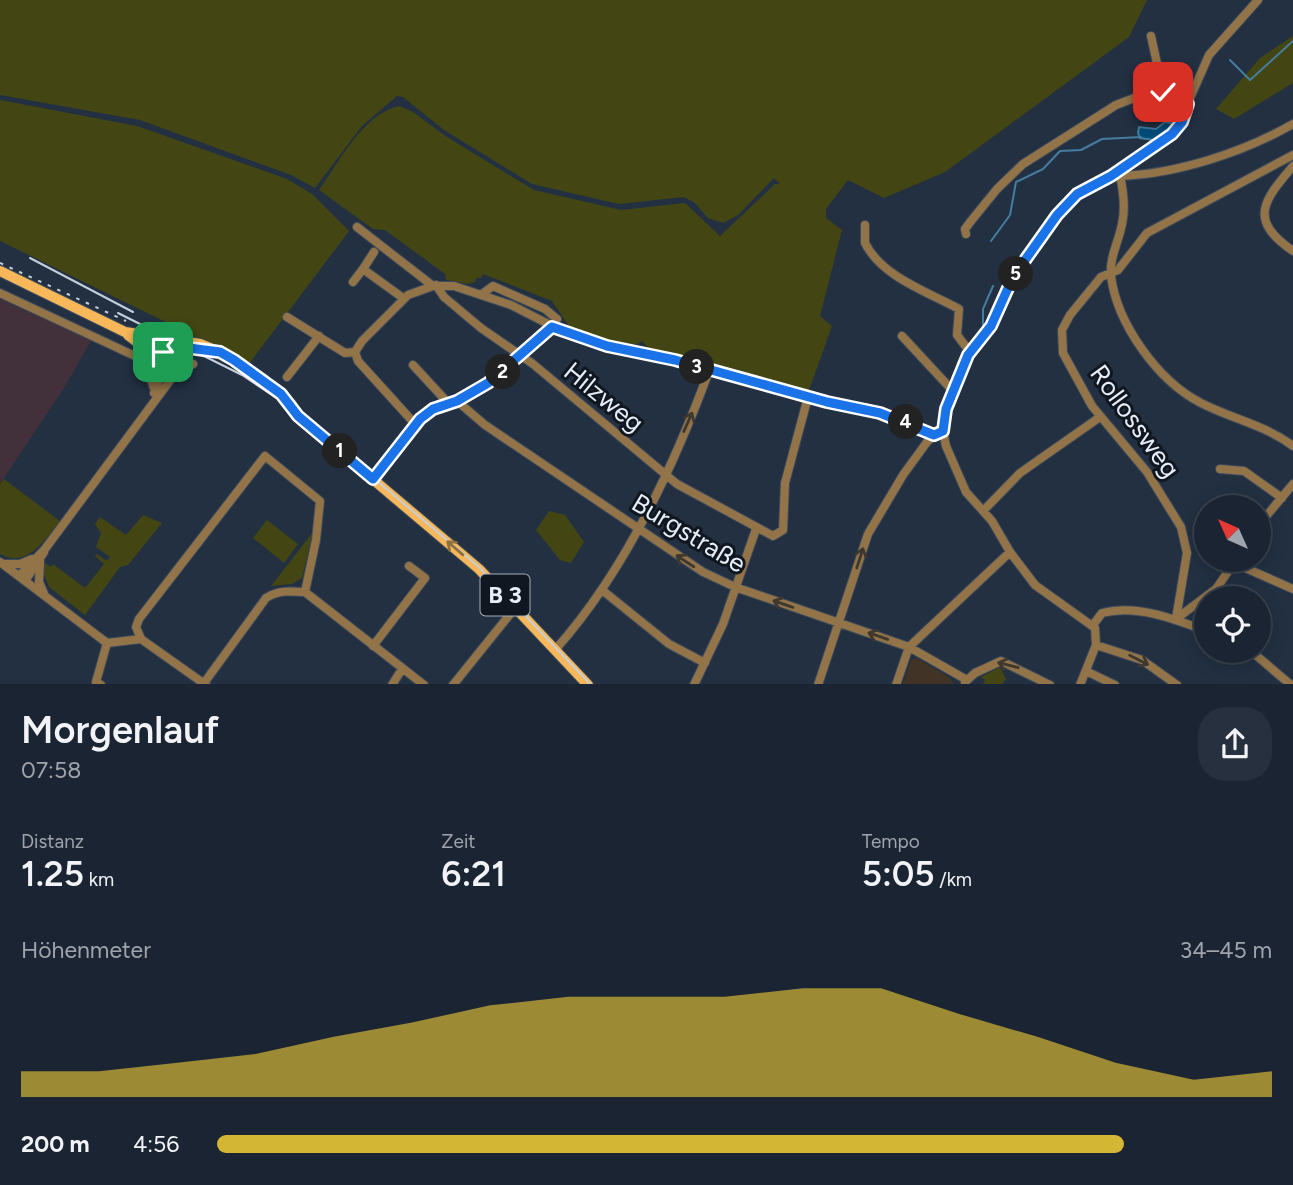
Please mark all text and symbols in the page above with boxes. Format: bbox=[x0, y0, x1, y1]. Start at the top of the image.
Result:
pin bbox=[1133, 62, 1193, 122]
icon: check bbox=[1144, 73, 1182, 111]
pin: 5 bbox=[998, 256, 1034, 292]
text: 5 bbox=[1010, 262, 1021, 285]
pin bbox=[133, 322, 193, 382]
icon: arrive bbox=[144, 333, 182, 371]
pin: 3 bbox=[680, 350, 714, 384]
pin: 2 bbox=[486, 354, 520, 390]
street label: Hilzweg bbox=[558, 355, 650, 439]
text: 3 bbox=[691, 355, 702, 378]
street label: Rollossweg bbox=[1083, 358, 1187, 484]
text: 2 bbox=[497, 360, 508, 383]
pin: 4 bbox=[888, 404, 923, 440]
text: 4 bbox=[899, 410, 912, 433]
one-way arrow bbox=[682, 412, 695, 433]
pin: 1 bbox=[322, 434, 358, 468]
text: 1 bbox=[335, 439, 344, 462]
street label: Burgstraße bbox=[626, 487, 752, 579]
north arrow bbox=[1194, 495, 1270, 572]
map controls bbox=[1194, 495, 1271, 663]
one-way arrow bbox=[446, 540, 464, 556]
one-way arrow bbox=[854, 547, 867, 569]
one-way arrow bbox=[676, 553, 695, 568]
road number: B 3 bbox=[480, 574, 530, 616]
button: locate bbox=[1194, 586, 1271, 663]
one-way arrow bbox=[773, 597, 795, 609]
one-way arrow bbox=[868, 629, 890, 641]
one-way arrow bbox=[1128, 653, 1149, 667]
one-way arrow bbox=[997, 658, 1019, 671]
text: Morgenlauf bbox=[21, 707, 219, 753]
button: share bbox=[1198, 707, 1272, 781]
text: 07:58 bbox=[21, 756, 81, 784]
text: Distanz bbox=[21, 830, 84, 853]
text: Zeit bbox=[441, 830, 475, 853]
text: Tempo bbox=[862, 830, 920, 853]
text: 1.25 bbox=[21, 853, 84, 895]
text: 6:21 bbox=[441, 853, 506, 895]
text: 5:05 bbox=[862, 853, 935, 895]
text: km bbox=[84, 868, 114, 891]
text: /km bbox=[935, 868, 972, 891]
text: Höhenmeter bbox=[21, 936, 151, 964]
text: 34–45 m bbox=[1180, 936, 1272, 964]
text: 200 m bbox=[21, 1130, 90, 1158]
text: 4:56 bbox=[133, 1130, 179, 1158]

